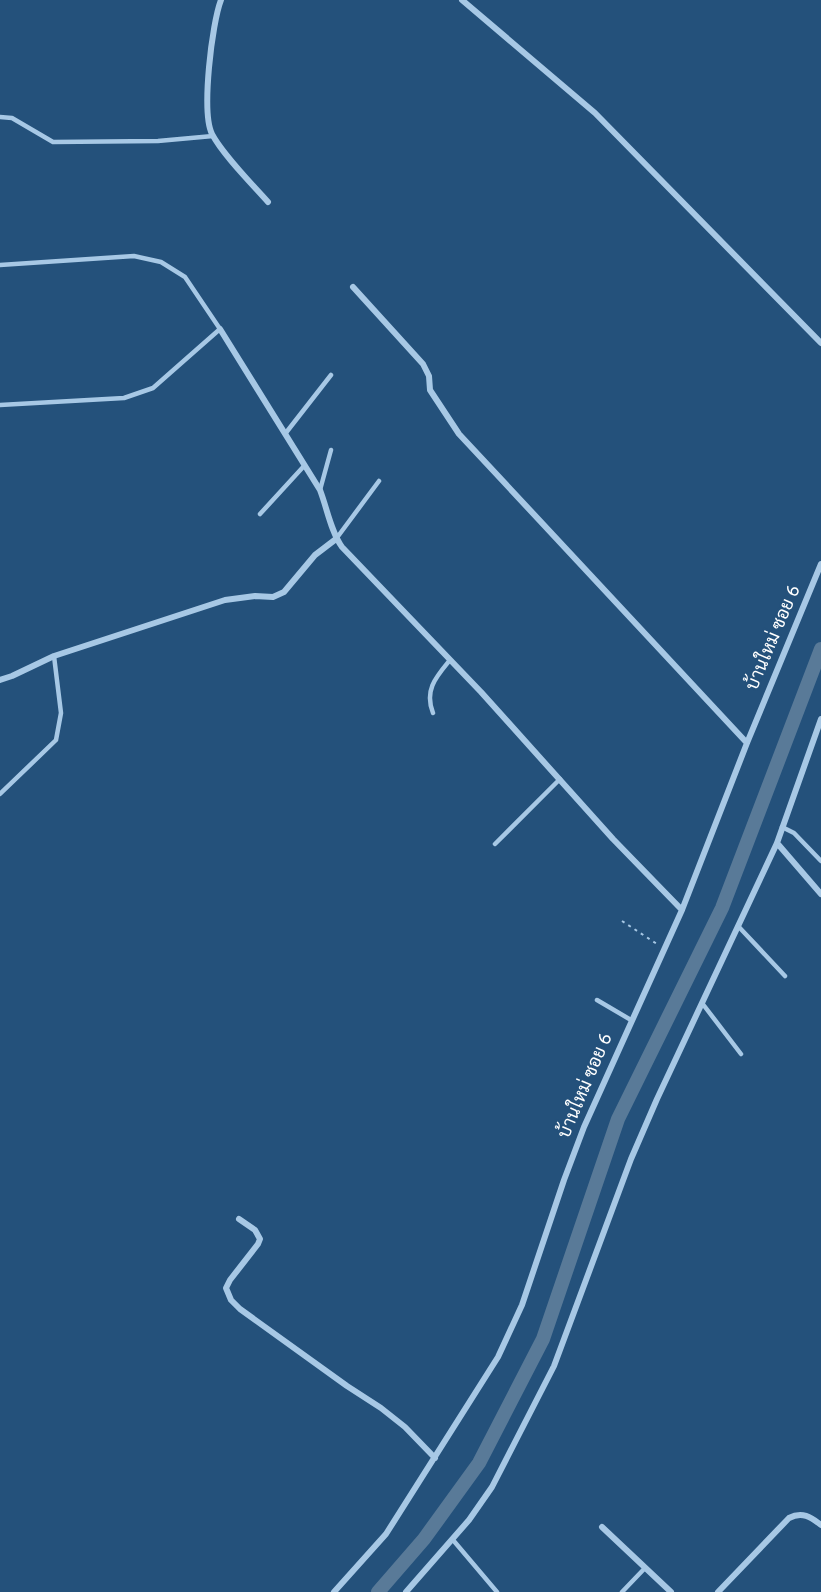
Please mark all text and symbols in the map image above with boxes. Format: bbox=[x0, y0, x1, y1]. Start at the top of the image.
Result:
street label: บ้านใหม่ ซอย 6 bbox=[739, 581, 807, 694]
street label: บ้านใหม่ ซอย 6 bbox=[551, 1029, 619, 1142]

